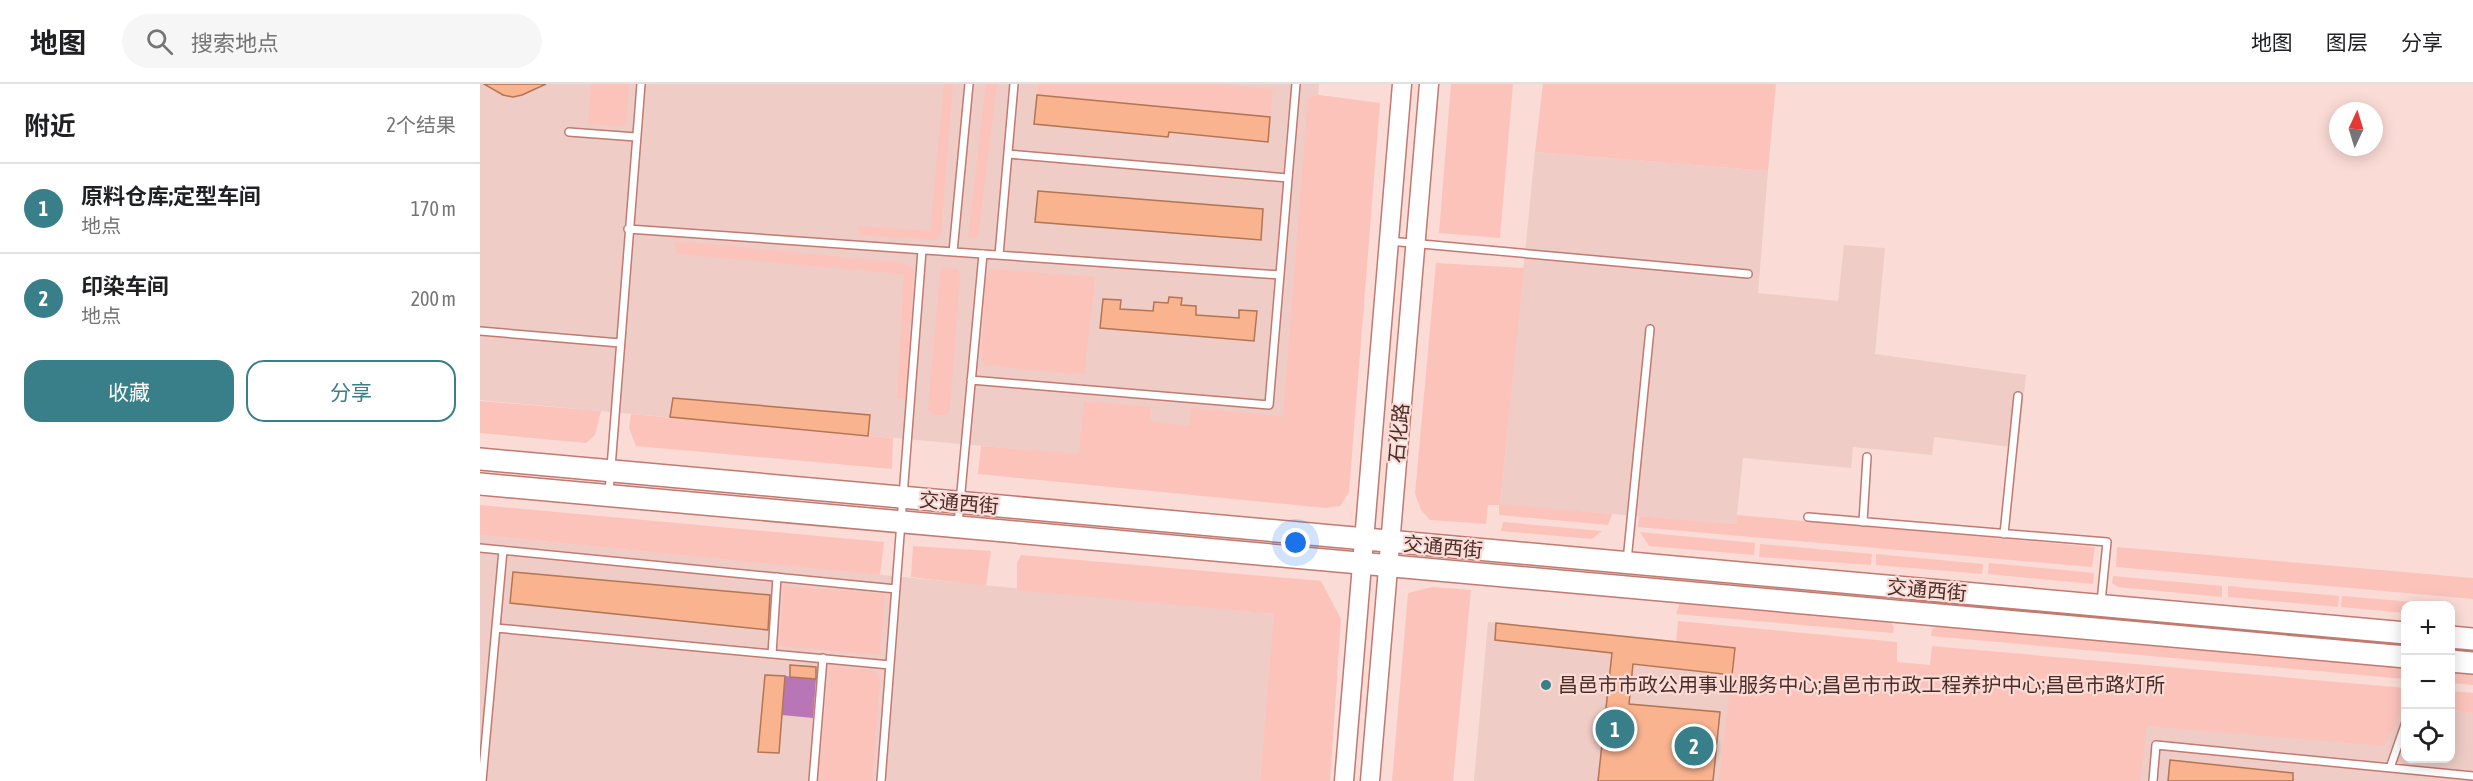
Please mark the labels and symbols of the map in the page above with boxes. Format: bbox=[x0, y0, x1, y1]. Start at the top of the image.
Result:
north arrow bbox=[2329, 102, 2383, 156]
street label: 石化路 bbox=[1384, 402, 1413, 464]
street label: 交通西街 bbox=[918, 488, 1000, 517]
your location bbox=[1281, 528, 1310, 557]
street label: 交通西街 bbox=[1402, 532, 1484, 561]
street label: 交通西街 bbox=[1886, 575, 1968, 604]
place label: 昌邑市市政公用事业服务中心;昌邑市市政工程养护中心;昌邑市路灯所 bbox=[1558, 673, 2165, 696]
marker: 昌邑市市政公用事业服务中心;昌邑市市政工程养护中心;昌邑市路灯所 bbox=[1539, 678, 1553, 692]
pin: 1 bbox=[1596, 706, 1634, 752]
pin: 2 bbox=[1674, 724, 1714, 768]

